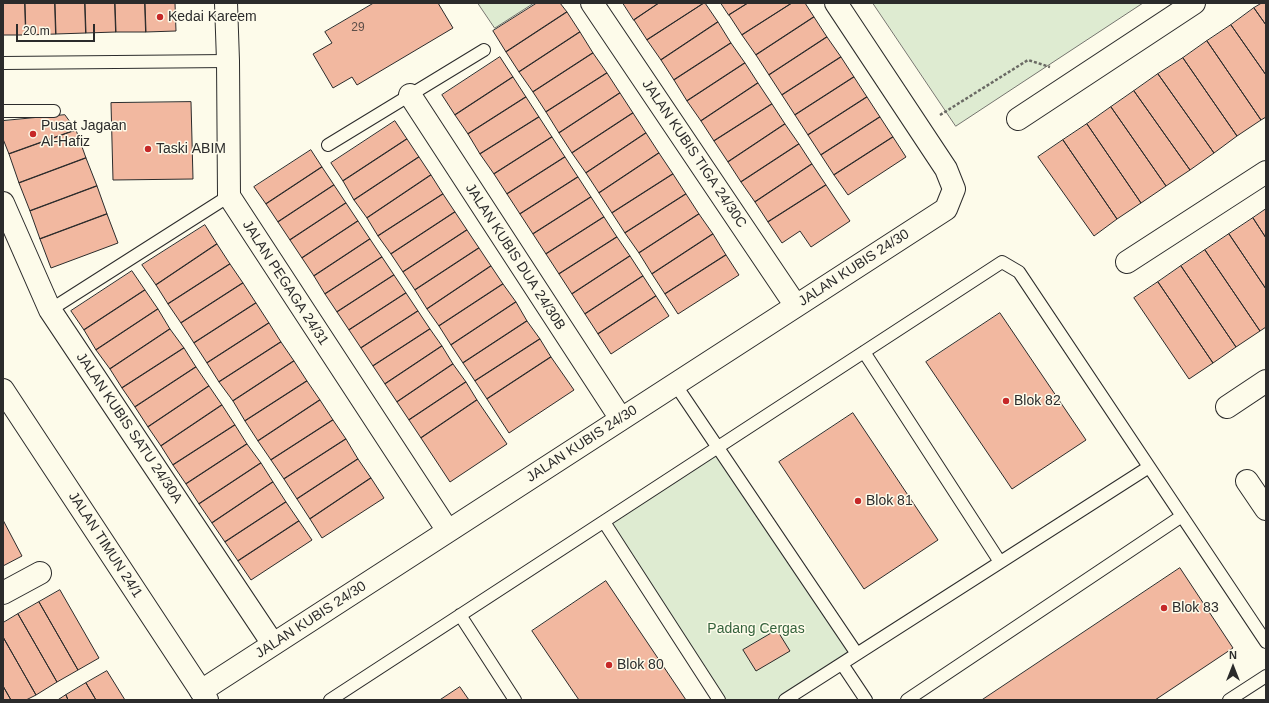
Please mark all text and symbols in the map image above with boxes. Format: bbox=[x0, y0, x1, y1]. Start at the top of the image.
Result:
place label: Kedai Kareem bbox=[168, 9, 257, 25]
marker: Kedai Kareem bbox=[155, 12, 165, 22]
scale bar bbox=[18, 16, 97, 42]
house number: 29 bbox=[351, 21, 365, 35]
text: 20 m bbox=[23, 24, 50, 38]
street label: JALAN KUBIS TIGA 24/30C bbox=[638, 77, 750, 231]
place label: Pusat Jagaan Al-Hafiz bbox=[41, 118, 127, 150]
marker: Pusat Jagaan Al-Hafiz bbox=[28, 129, 38, 139]
place label: Taski ABIM bbox=[156, 141, 226, 157]
marker: Taski ABIM bbox=[143, 144, 153, 154]
street label: JALAN KUBIS DUA 24/30B bbox=[461, 181, 569, 333]
street label: JALAN PEGAGA 24/31 bbox=[238, 217, 332, 349]
street label: JALAN KUBIS 24/30 bbox=[796, 226, 912, 310]
street label: JALAN KUBIS SATU 24/30A bbox=[72, 350, 186, 506]
place label: Blok 82 bbox=[1014, 393, 1061, 409]
marker: Blok 82 bbox=[1001, 396, 1011, 406]
street label: JALAN KUBIS 24/30 bbox=[524, 402, 640, 486]
street label: JALAN TIMUN 24/1 bbox=[64, 489, 146, 601]
place label: Blok 81 bbox=[866, 493, 913, 509]
marker: Blok 81 bbox=[853, 496, 863, 506]
street label: JALAN KUBIS 24/30 bbox=[253, 578, 369, 662]
place label: Blok 83 bbox=[1172, 600, 1219, 616]
marker: Blok 83 bbox=[1159, 603, 1169, 613]
park label: Padang Cergas bbox=[707, 621, 805, 637]
north arrow bbox=[1213, 647, 1253, 687]
text: N bbox=[1229, 649, 1237, 661]
place label: Blok 80 bbox=[617, 657, 664, 673]
marker: Blok 80 bbox=[604, 660, 614, 670]

